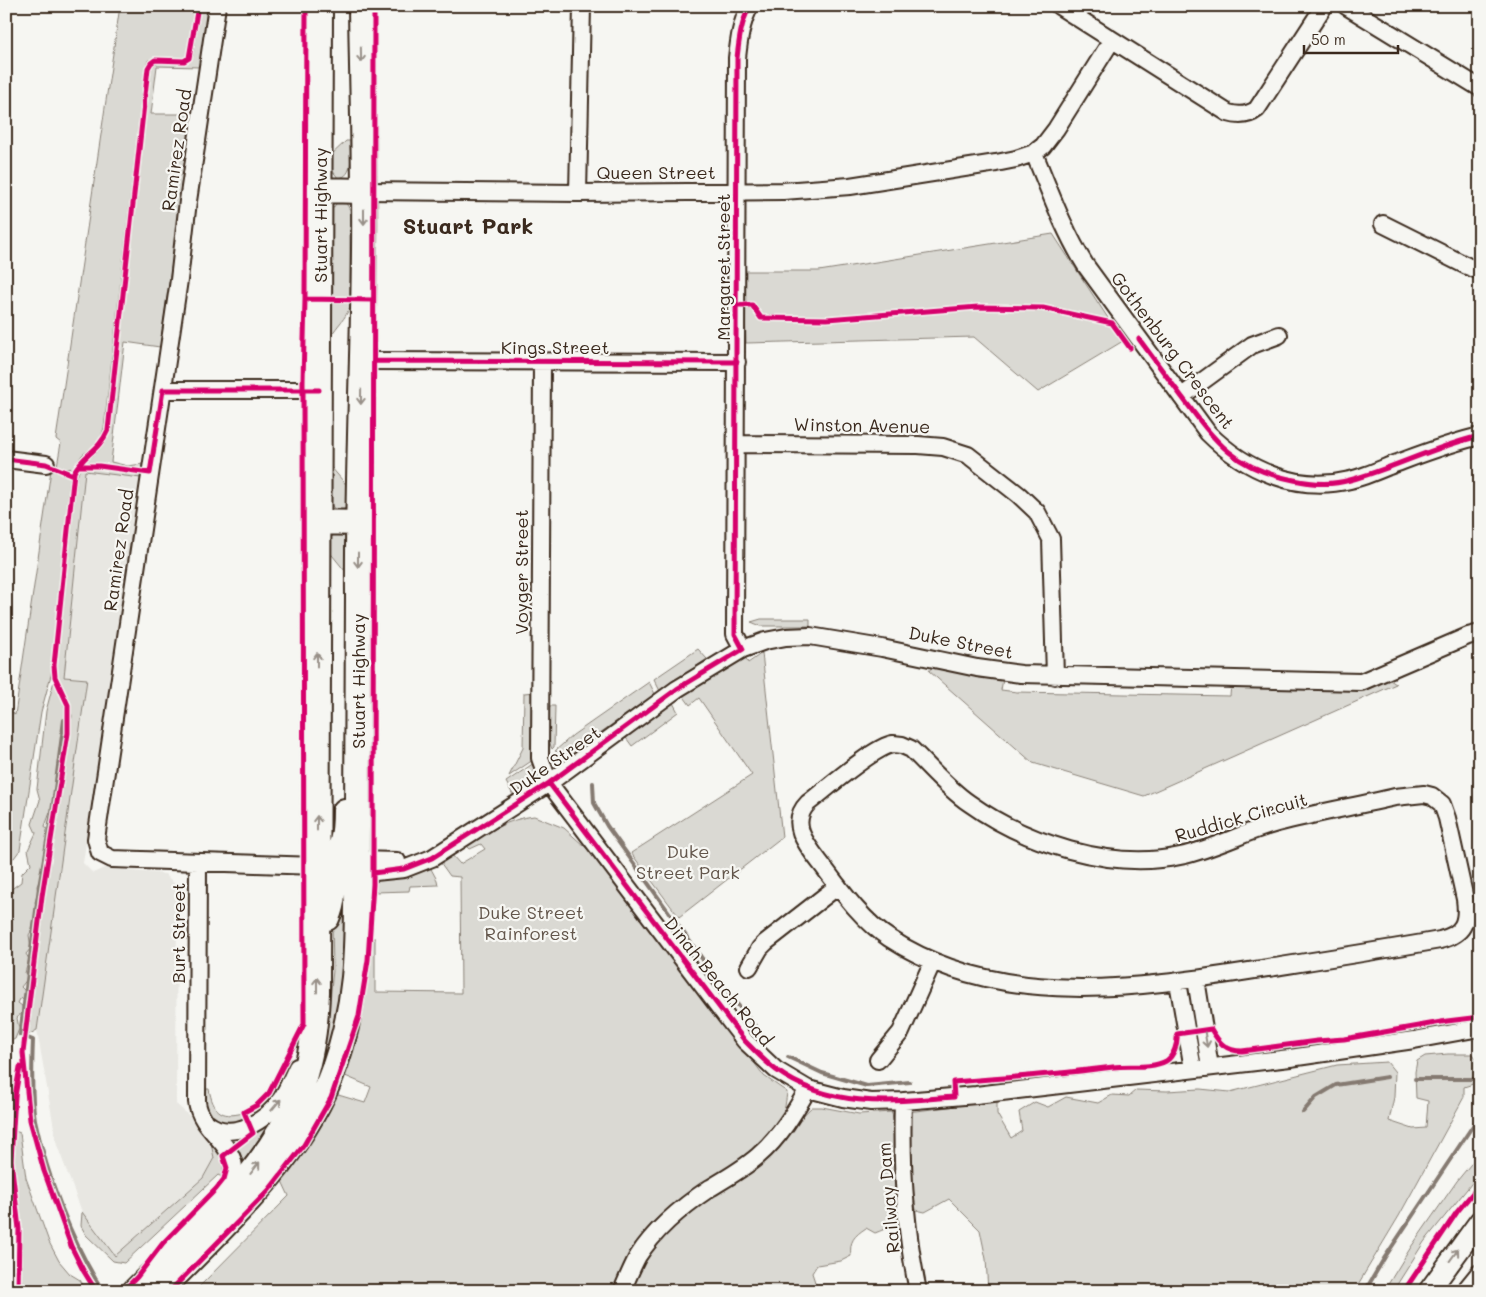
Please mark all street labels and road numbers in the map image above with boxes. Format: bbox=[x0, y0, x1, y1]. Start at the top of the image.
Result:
street label: Ramirez Road bbox=[156, 87, 196, 213]
street label: Stuart Highway bbox=[308, 147, 332, 283]
street label: Queen Street bbox=[596, 160, 716, 184]
street label: Margaret Street bbox=[711, 193, 735, 341]
street label: Gothenburg Crescent bbox=[1106, 266, 1240, 434]
street label: Kings Street bbox=[501, 335, 609, 359]
street label: Winston Avenue bbox=[793, 412, 931, 438]
street label: Ramirez Road bbox=[98, 487, 138, 613]
street label: Voyger Street bbox=[509, 509, 533, 635]
street label: Stuart Highway bbox=[346, 613, 370, 749]
street label: Duke Street bbox=[907, 620, 1015, 664]
street label: Duke Street bbox=[505, 720, 605, 800]
street label: Ruddick Circuit bbox=[1172, 787, 1310, 847]
street label: Burt Street bbox=[166, 882, 190, 984]
street label: Dinah Beach Road bbox=[659, 911, 779, 1051]
street label: Railway Dam bbox=[871, 1142, 905, 1254]

